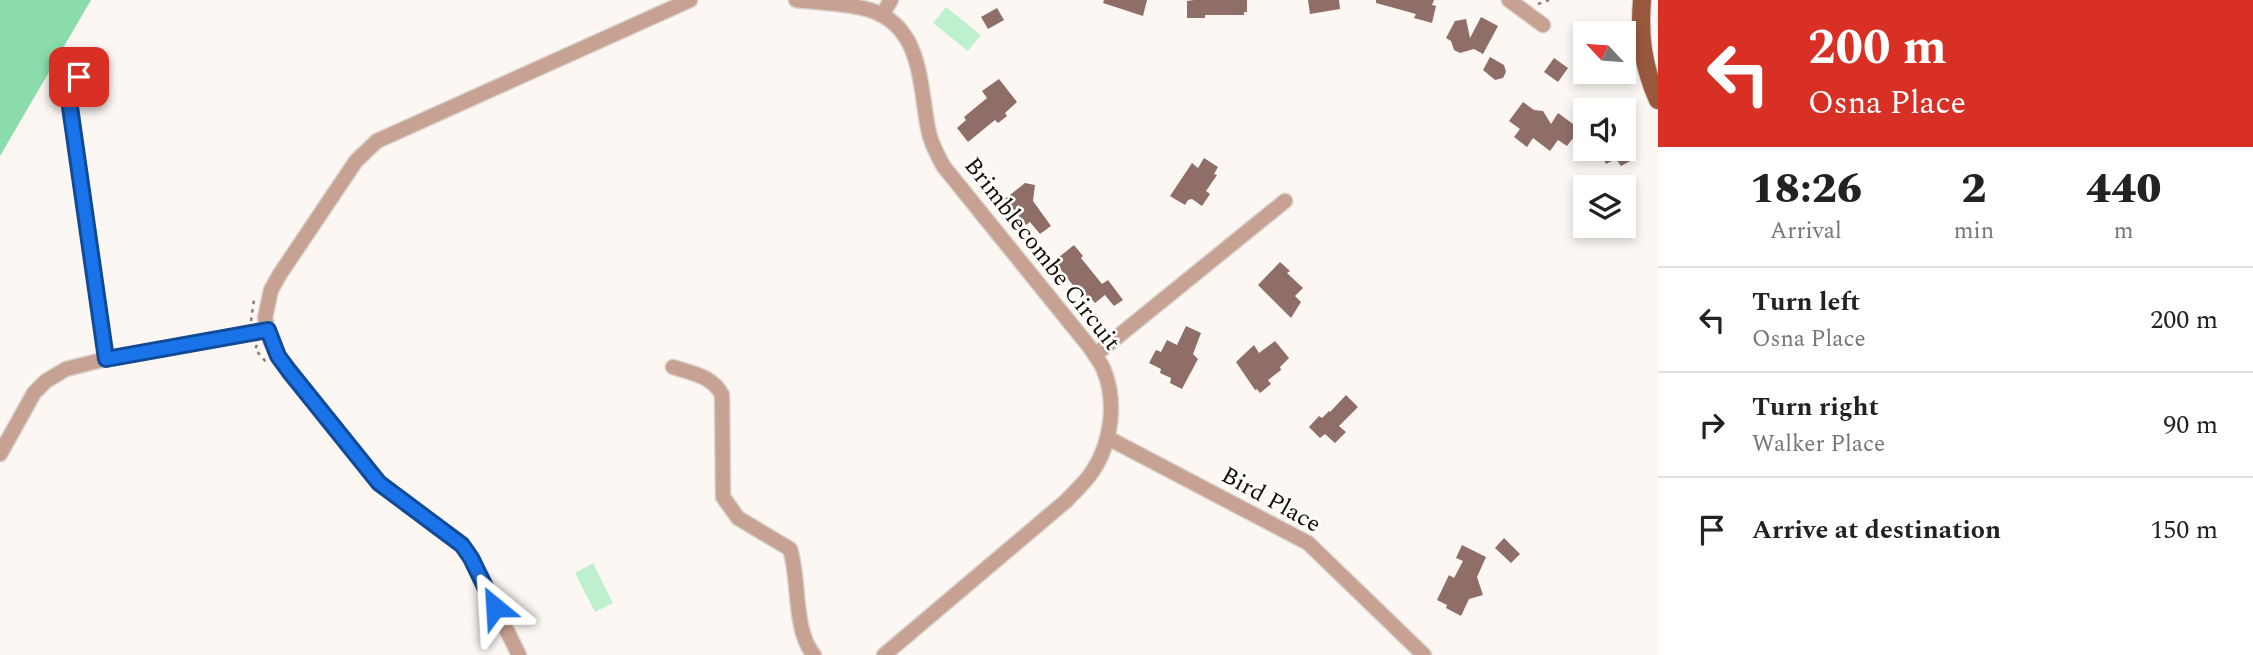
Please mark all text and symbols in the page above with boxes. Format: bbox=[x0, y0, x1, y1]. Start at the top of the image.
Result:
text: 200 m bbox=[1808, 11, 1947, 86]
north arrow bbox=[1573, 21, 1636, 84]
map controls bbox=[1573, 21, 1636, 238]
icon: left bbox=[1693, 28, 1784, 119]
pin bbox=[49, 47, 109, 107]
icon: arrive bbox=[60, 58, 98, 96]
text: Osna Place bbox=[1808, 79, 1966, 128]
button: sound bbox=[1573, 98, 1636, 161]
street label: Brimblecombe Circuit bbox=[955, 150, 1129, 358]
text: 18:26 bbox=[1750, 158, 1862, 221]
text: 2 bbox=[1961, 158, 1987, 221]
text: 440 bbox=[2086, 158, 2161, 221]
button: layers bbox=[1573, 175, 1636, 238]
text: Arrival bbox=[1770, 214, 1842, 249]
text: min bbox=[1954, 214, 1994, 249]
text: m bbox=[2114, 214, 2133, 249]
text: Turn left bbox=[1752, 282, 1860, 322]
text: 200 m bbox=[2150, 300, 2218, 340]
icon: left bbox=[1693, 301, 1731, 339]
text: Osna Place bbox=[1752, 322, 1866, 357]
text: Turn right bbox=[1752, 387, 1879, 427]
text: 90 m bbox=[2163, 405, 2218, 445]
icon: right bbox=[1693, 406, 1731, 444]
text: Walker Place bbox=[1752, 427, 1885, 462]
street label: Bird Place bbox=[1214, 458, 1328, 542]
text: Arrive at destination bbox=[1752, 510, 2001, 550]
text: 150 m bbox=[2150, 510, 2218, 550]
icon: arrive bbox=[1693, 511, 1731, 549]
position arrow bbox=[458, 570, 532, 644]

